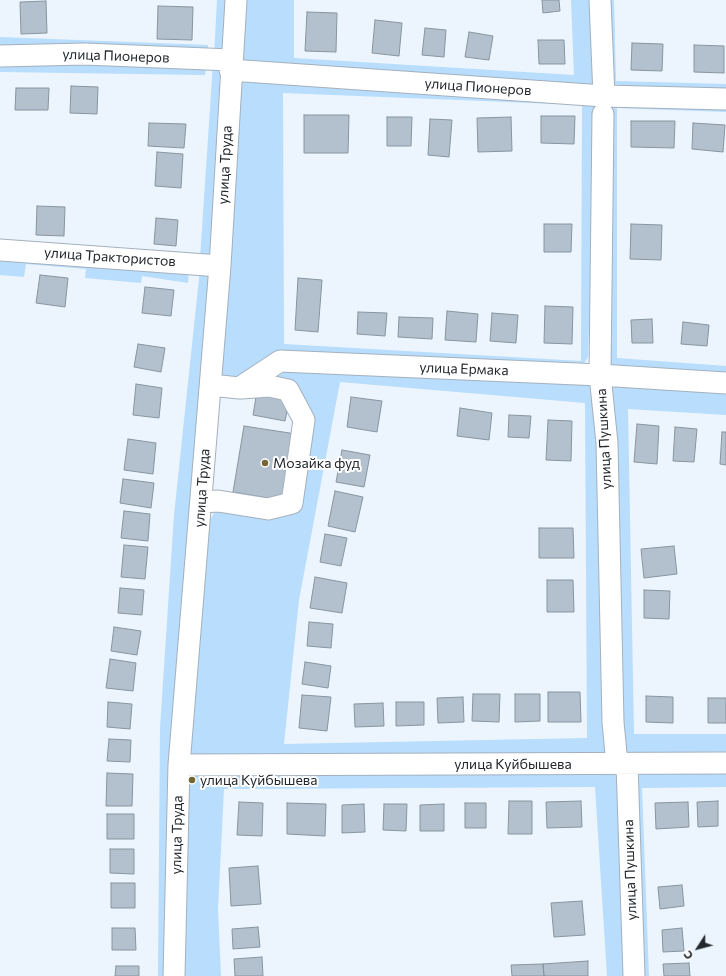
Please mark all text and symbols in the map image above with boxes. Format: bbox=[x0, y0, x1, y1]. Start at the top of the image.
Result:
street label: улица Пионеров bbox=[62, 46, 170, 66]
street label: улица Пионеров bbox=[424, 75, 532, 99]
street label: улица Труда bbox=[215, 125, 235, 205]
street label: улица Трактористов bbox=[44, 244, 176, 270]
street label: улица Ермака bbox=[419, 359, 509, 379]
street label: улица Пушкина bbox=[593, 388, 615, 490]
street label: улица Труда bbox=[191, 448, 213, 528]
place label: Мозайка фуд bbox=[273, 455, 360, 471]
marker: Мозайка фуд bbox=[260, 458, 270, 468]
street label: улица Куйбышева bbox=[454, 756, 572, 772]
place label: улица Куйбышева bbox=[200, 772, 318, 788]
marker: улица Куйбышева bbox=[187, 775, 197, 785]
street label: улица Труда bbox=[168, 795, 186, 875]
street label: улица Пушкина bbox=[620, 819, 640, 921]
north arrow bbox=[678, 928, 718, 968]
text: С bbox=[680, 948, 695, 962]

